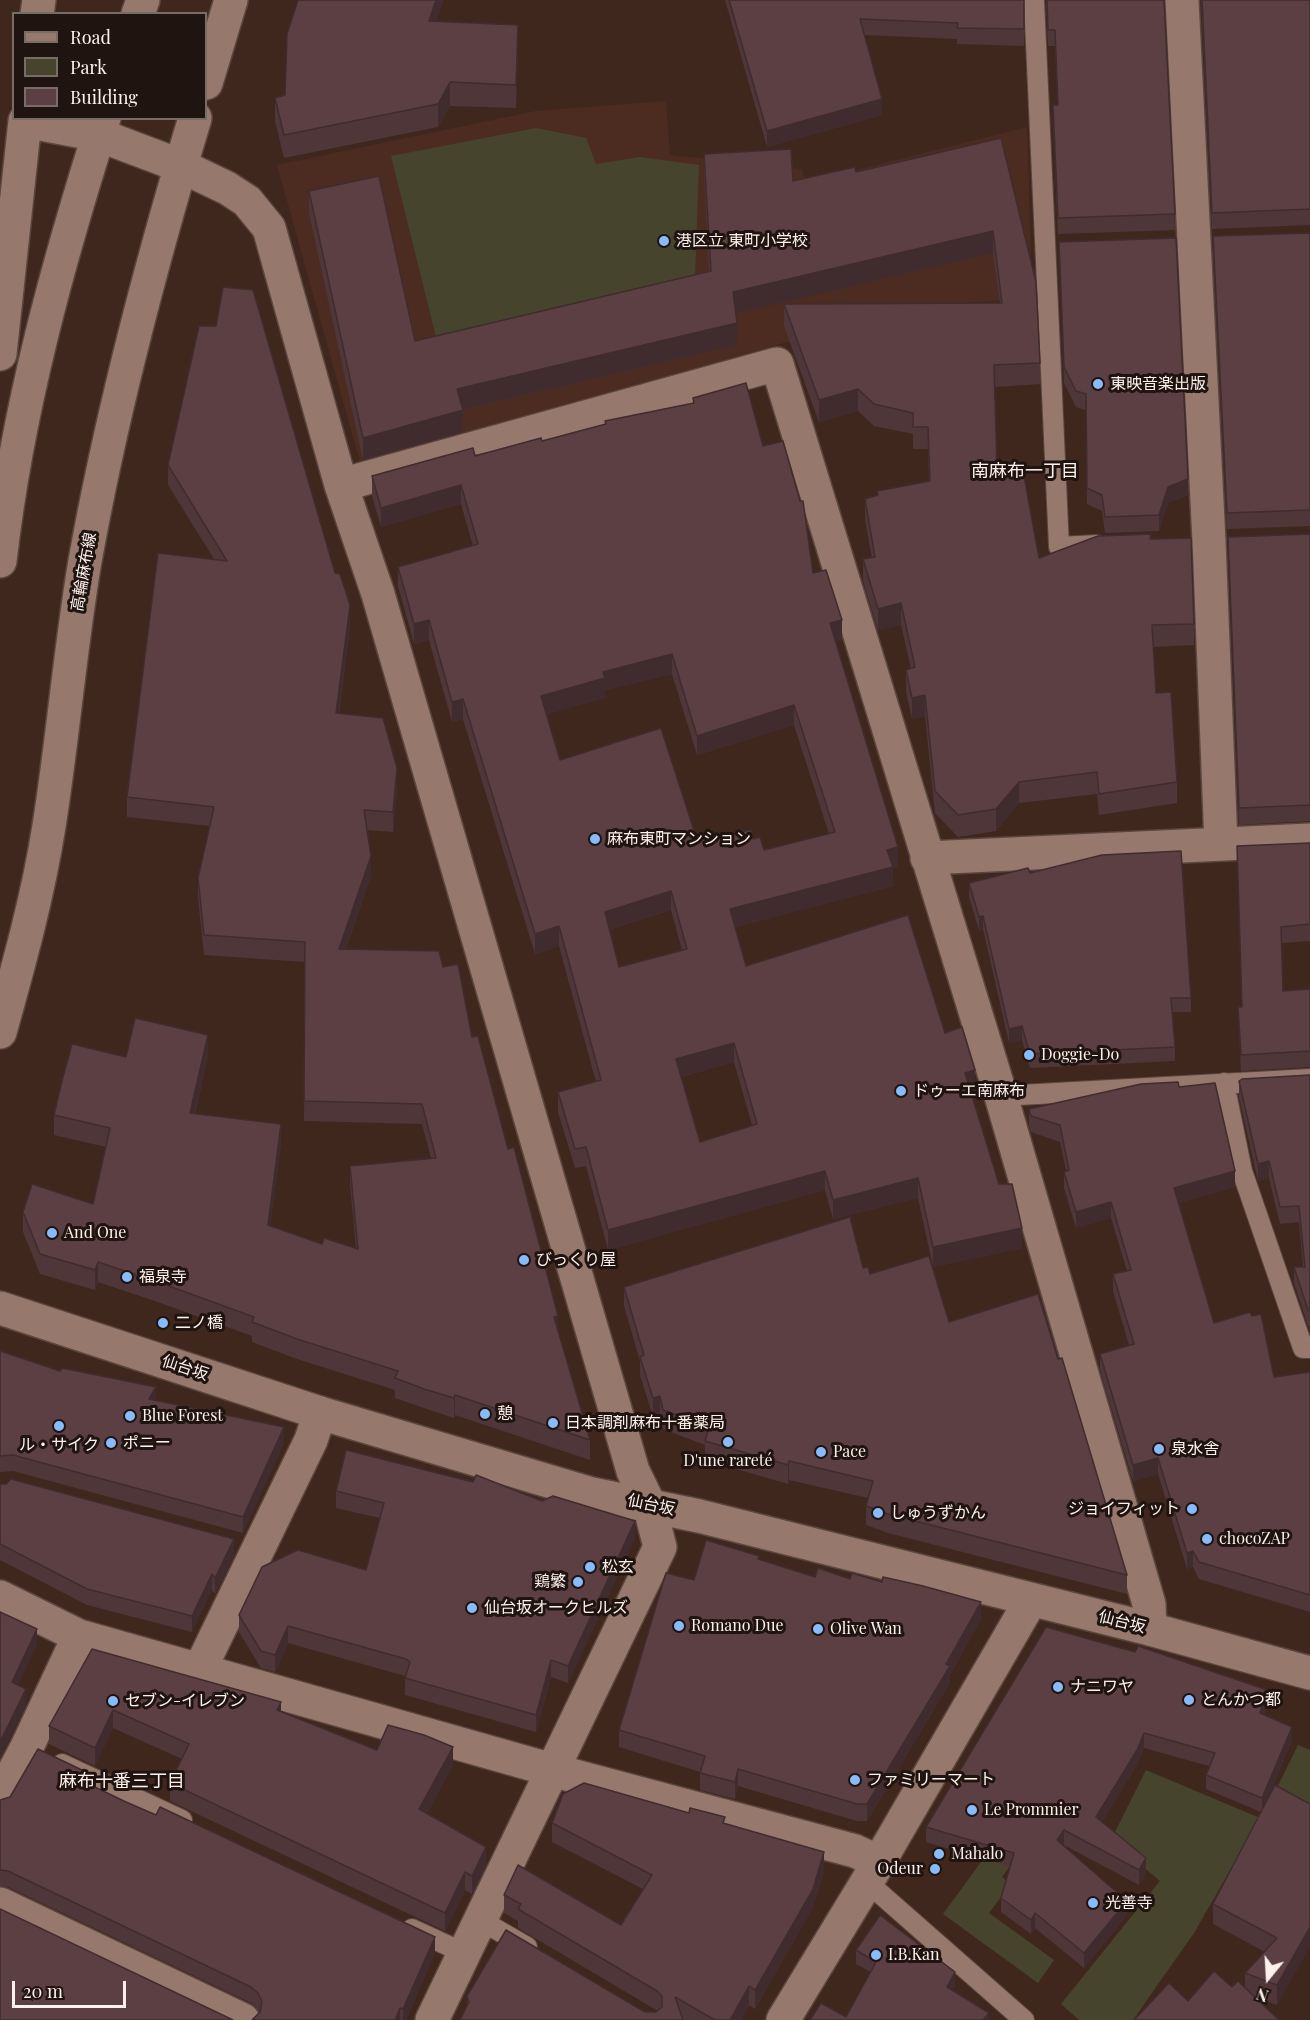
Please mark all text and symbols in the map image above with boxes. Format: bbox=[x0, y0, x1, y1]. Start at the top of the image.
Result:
legend bbox=[12, 12, 207, 120]
text: Road bbox=[70, 25, 111, 49]
text: Park bbox=[70, 55, 107, 79]
text: Building bbox=[70, 85, 138, 109]
place label: 港区立 東町小学校 bbox=[676, 231, 808, 251]
marker: 港区立 東町小学校 bbox=[657, 234, 671, 248]
place label: 東映音楽出版 bbox=[1110, 374, 1206, 394]
marker: 東映音楽出版 bbox=[1091, 377, 1105, 391]
district label: 南麻布一丁目 bbox=[971, 460, 1079, 482]
street label: 高輪麻布線 bbox=[68, 531, 100, 613]
place label: 麻布東町マンション bbox=[607, 829, 751, 849]
marker: 麻布東町マンション bbox=[588, 832, 602, 846]
place label: Doggie-Do bbox=[1041, 1045, 1119, 1065]
marker: Doggie-Do bbox=[1022, 1048, 1036, 1062]
place label: ドゥーエ南麻布 bbox=[913, 1081, 1025, 1101]
marker: ドゥーエ南麻布 bbox=[894, 1084, 908, 1098]
place label: And One bbox=[64, 1223, 126, 1243]
marker: And One bbox=[45, 1226, 59, 1240]
place label: びっくり屋 bbox=[536, 1250, 616, 1270]
marker: びっくり屋 bbox=[517, 1253, 531, 1267]
place label: 福泉寺 bbox=[139, 1267, 187, 1287]
marker: 福泉寺 bbox=[120, 1270, 134, 1284]
place label: 二ノ橋 bbox=[175, 1313, 223, 1333]
marker: 二ノ橋 bbox=[156, 1316, 170, 1330]
street label: 仙台坂 bbox=[159, 1351, 211, 1385]
place label: 憩 bbox=[497, 1404, 513, 1424]
place label: Blue Forest bbox=[142, 1406, 223, 1426]
marker: 憩 bbox=[478, 1407, 492, 1421]
marker: Blue Forest bbox=[123, 1409, 137, 1423]
place label: 日本調剤麻布十番薬局 bbox=[565, 1413, 725, 1433]
marker: 日本調剤麻布十番薬局 bbox=[546, 1416, 560, 1430]
marker: ル・サイク bbox=[52, 1419, 66, 1433]
place label: ポニー bbox=[123, 1433, 171, 1453]
place label: ル・サイク bbox=[19, 1435, 99, 1455]
marker: D'une rareté bbox=[721, 1435, 735, 1449]
marker: ポニー bbox=[104, 1436, 118, 1450]
place label: 泉水舎 bbox=[1171, 1439, 1219, 1459]
place label: Pace bbox=[833, 1442, 866, 1462]
marker: 泉水舎 bbox=[1152, 1442, 1166, 1456]
marker: Pace bbox=[814, 1445, 828, 1459]
place label: D'une rareté bbox=[683, 1451, 773, 1471]
street label: 仙台坂 bbox=[626, 1491, 676, 1519]
place label: ジョイフィット bbox=[1068, 1499, 1180, 1519]
marker: ジョイフィット bbox=[1185, 1502, 1199, 1516]
place label: しゅうずかん bbox=[890, 1503, 986, 1523]
marker: しゅうずかん bbox=[871, 1506, 885, 1520]
place label: chocoZAP bbox=[1219, 1529, 1290, 1549]
marker: chocoZAP bbox=[1200, 1532, 1214, 1546]
place label: 松玄 bbox=[602, 1557, 634, 1577]
marker: 松玄 bbox=[583, 1560, 597, 1574]
place label: 鶏繁 bbox=[534, 1572, 566, 1592]
marker: 鶏繁 bbox=[571, 1575, 585, 1589]
place label: 仙台坂オークヒルズ bbox=[484, 1598, 628, 1618]
marker: 仙台坂オークヒルズ bbox=[465, 1601, 479, 1615]
street label: 仙台坂 bbox=[1096, 1607, 1148, 1637]
place label: Romano Due bbox=[691, 1616, 784, 1636]
marker: Romano Due bbox=[672, 1619, 686, 1633]
place label: Olive Wan bbox=[830, 1619, 902, 1639]
marker: Olive Wan bbox=[811, 1622, 825, 1636]
place label: ナニワヤ bbox=[1070, 1677, 1134, 1697]
marker: ナニワヤ bbox=[1051, 1680, 1065, 1694]
place label: とんかつ都 bbox=[1201, 1690, 1281, 1710]
place label: セブン-イレブン bbox=[125, 1691, 245, 1711]
marker: とんかつ都 bbox=[1182, 1693, 1196, 1707]
marker: セブン-イレブン bbox=[106, 1694, 120, 1708]
district label: 麻布十番三丁目 bbox=[59, 1770, 185, 1792]
place label: ファミリーマート bbox=[867, 1770, 995, 1790]
marker: ファミリーマート bbox=[848, 1773, 862, 1787]
place label: Le Prommier bbox=[984, 1800, 1079, 1820]
marker: Le Prommier bbox=[965, 1803, 979, 1817]
place label: Mahalo bbox=[951, 1844, 1003, 1864]
marker: Mahalo bbox=[932, 1847, 946, 1861]
place label: Odeur bbox=[877, 1859, 923, 1879]
marker: Odeur bbox=[928, 1862, 942, 1876]
place label: 光善寺 bbox=[1105, 1893, 1153, 1913]
marker: 光善寺 bbox=[1086, 1896, 1100, 1910]
place label: I.B.Kan bbox=[888, 1945, 939, 1965]
marker: I.B.Kan bbox=[869, 1948, 883, 1962]
north arrow bbox=[1238, 1948, 1298, 2008]
scale bar bbox=[15, 1969, 129, 2007]
text: 20 m bbox=[23, 1979, 63, 2003]
text: N bbox=[1254, 1984, 1271, 2007]

